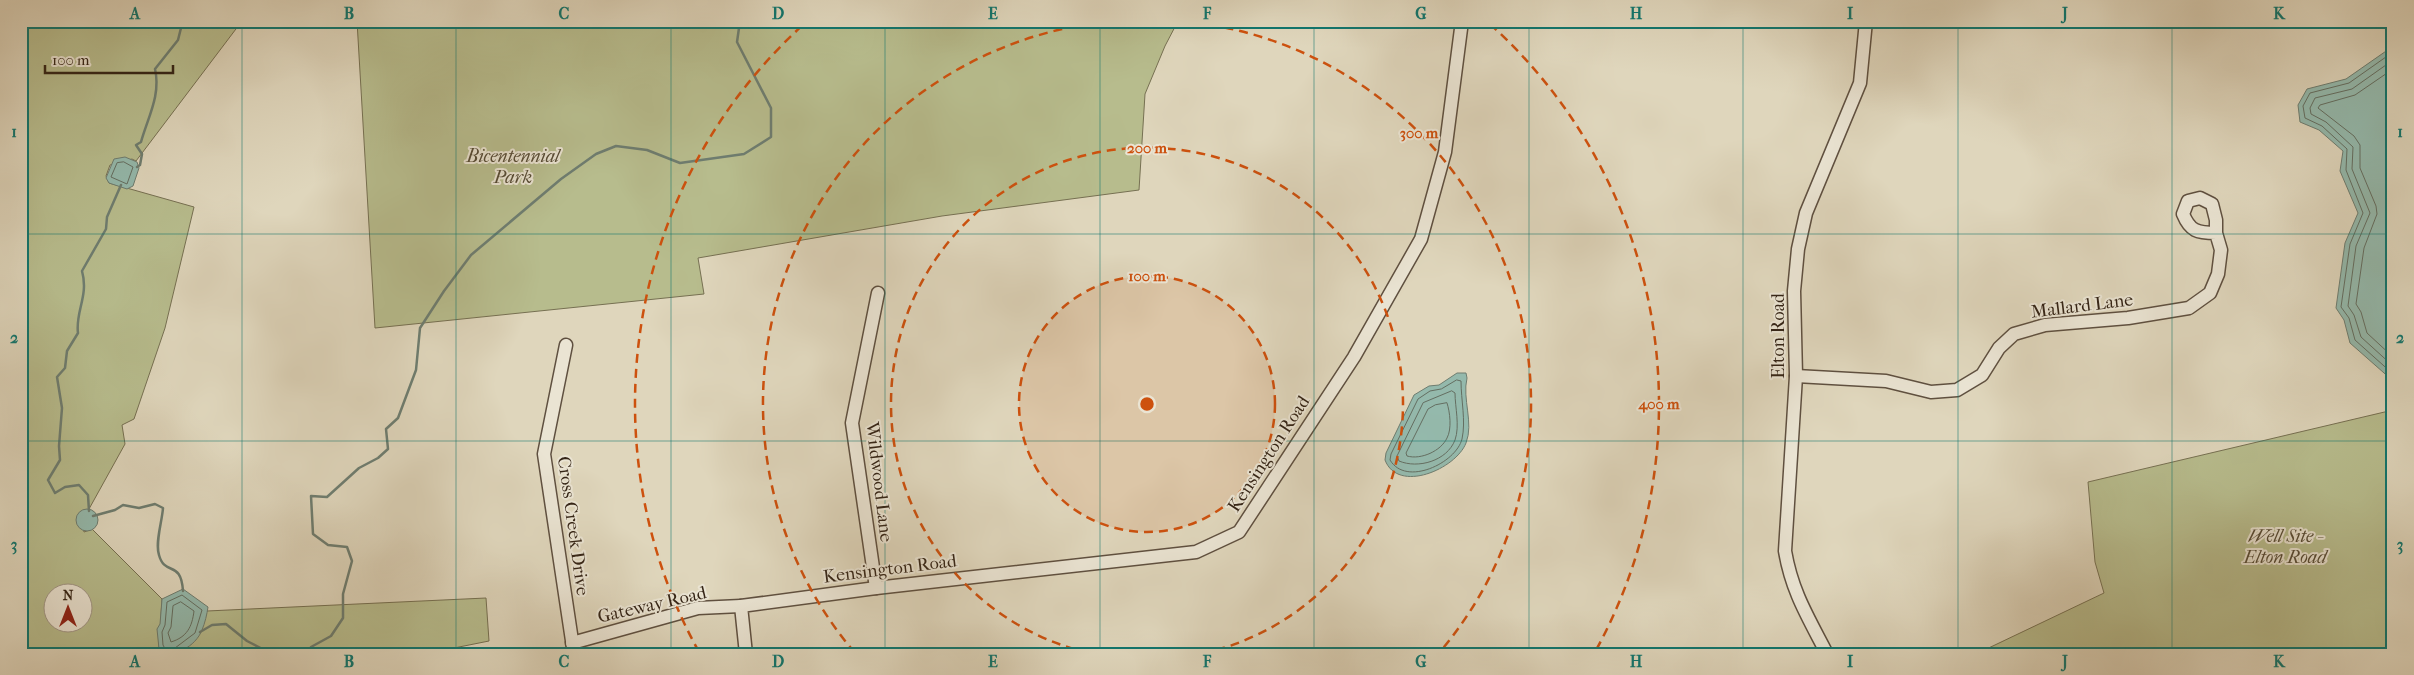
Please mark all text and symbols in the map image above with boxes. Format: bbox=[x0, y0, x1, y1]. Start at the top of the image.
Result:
text: A bbox=[129, 4, 141, 23]
text: B bbox=[344, 4, 354, 23]
text: C bbox=[559, 4, 570, 23]
text: D bbox=[772, 4, 784, 23]
text: E bbox=[988, 4, 998, 23]
text: F bbox=[1202, 4, 1212, 23]
text: G bbox=[1415, 4, 1427, 23]
text: H bbox=[1630, 4, 1643, 23]
text: I bbox=[1847, 4, 1854, 23]
text: J bbox=[2060, 4, 2068, 24]
text: K bbox=[2273, 4, 2286, 23]
scale bar bbox=[45, 42, 172, 74]
text: 100 m bbox=[52, 51, 90, 69]
text: 1 bbox=[11, 122, 17, 141]
text: 1 bbox=[2397, 122, 2403, 141]
text: 300 m bbox=[1400, 124, 1439, 142]
text: 200 m bbox=[1127, 139, 1167, 157]
park label: Bicentennial Park bbox=[465, 146, 562, 188]
text: 100 m bbox=[1128, 267, 1166, 285]
street label: Mallard Lane bbox=[2030, 289, 2134, 323]
street label: Elton Road bbox=[1768, 293, 1789, 379]
text: 2 bbox=[10, 328, 18, 347]
text: 2 bbox=[2396, 328, 2404, 347]
street label: Kensington Road bbox=[1224, 392, 1314, 516]
centre of rings bbox=[1138, 395, 1156, 413]
text: 400 m bbox=[1637, 395, 1680, 413]
street label: Wildwood Lane bbox=[861, 420, 897, 543]
street label: Cross Creek Drive bbox=[553, 455, 593, 597]
park label: Well Site - Elton Road bbox=[2243, 526, 2329, 568]
text: 3 bbox=[11, 535, 17, 555]
text: 3 bbox=[2397, 535, 2403, 555]
street label: Kensington Road bbox=[822, 550, 958, 588]
north arrow bbox=[42, 582, 92, 632]
street label: Gateway Road bbox=[596, 582, 709, 628]
text: N bbox=[63, 587, 74, 604]
text: A bbox=[129, 652, 141, 671]
text: B bbox=[344, 652, 354, 671]
text: C bbox=[559, 652, 570, 671]
text: D bbox=[772, 652, 784, 671]
text: E bbox=[988, 652, 998, 671]
text: F bbox=[1202, 652, 1212, 671]
text: G bbox=[1415, 652, 1427, 671]
text: H bbox=[1630, 652, 1643, 671]
text: I bbox=[1847, 652, 1854, 671]
text: J bbox=[2060, 652, 2068, 672]
text: K bbox=[2273, 652, 2286, 671]

